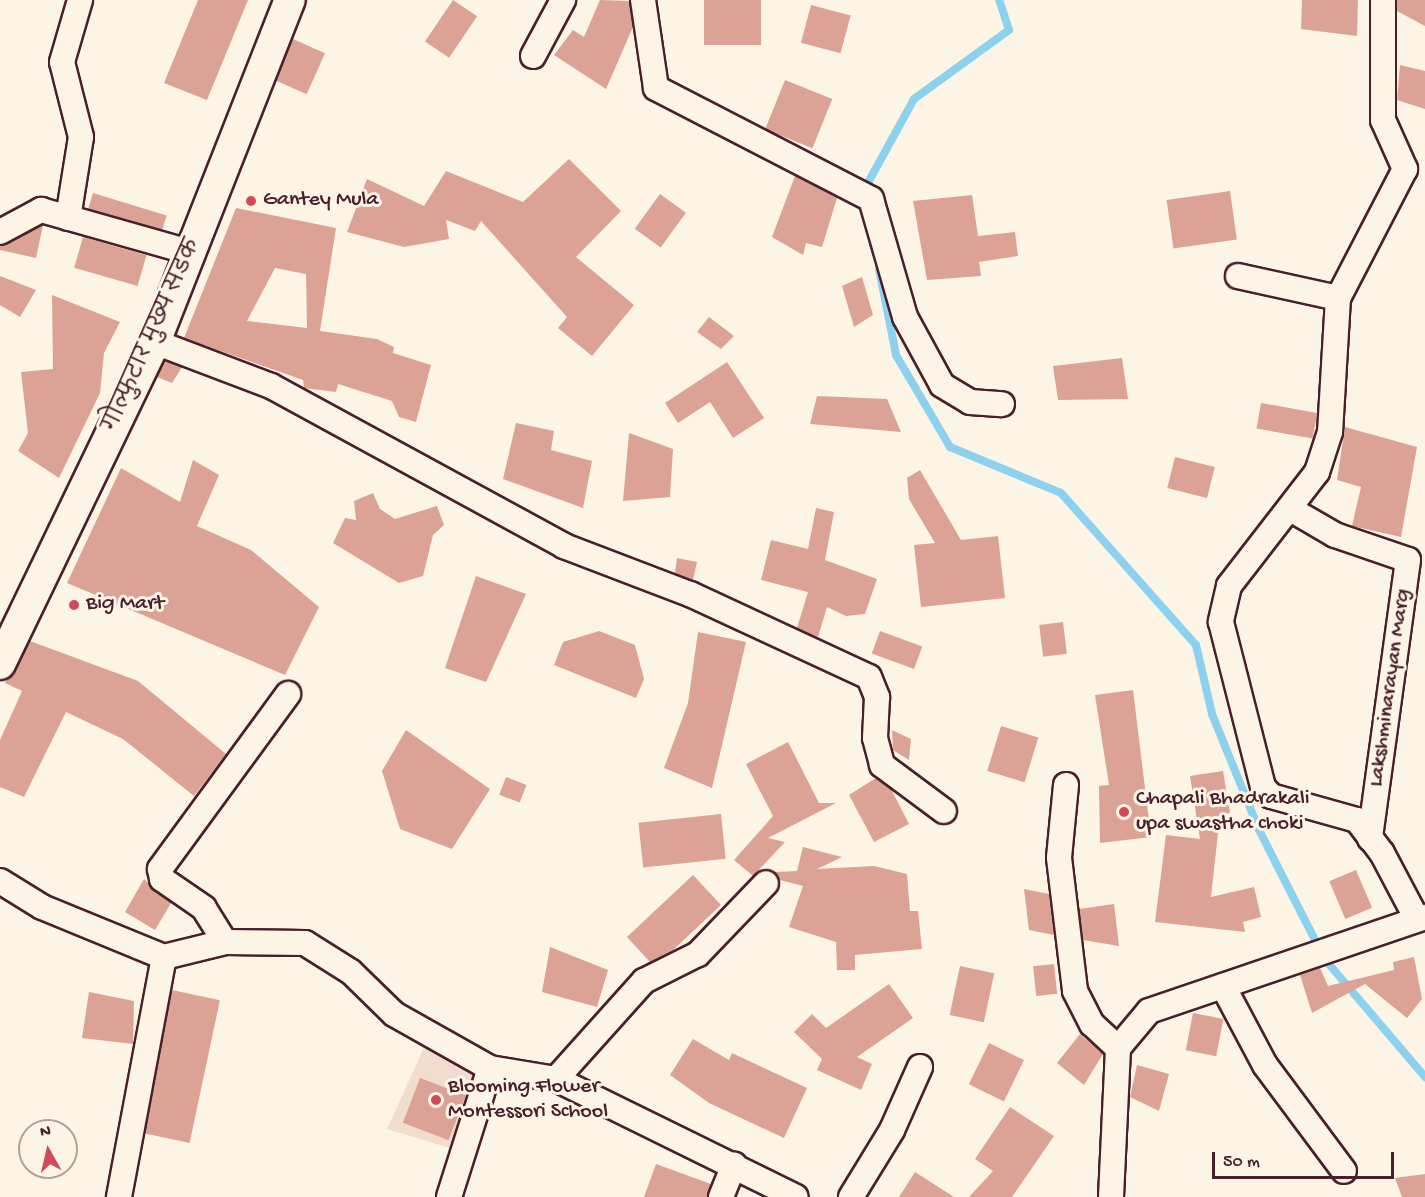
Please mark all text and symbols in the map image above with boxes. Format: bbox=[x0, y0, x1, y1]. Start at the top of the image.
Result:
place label: Gantey Mula bbox=[263, 188, 379, 214]
marker: Gantey Mula bbox=[244, 194, 258, 208]
street label: गोल्फुटार मुख्य सडक bbox=[100, 236, 208, 436]
street label: Lakshminarayan Marg bbox=[1364, 587, 1418, 789]
place label: Big Mart bbox=[86, 592, 164, 618]
marker: Big Mart bbox=[67, 598, 81, 612]
place label: Chapali Bhadrakali upa swastha choki bbox=[1136, 786, 1310, 837]
marker: Chapali Bhadrakali upa swastha choki bbox=[1117, 805, 1131, 819]
place label: Blooming Flower Montessori School bbox=[448, 1074, 608, 1126]
marker: Blooming Flower Montessori School bbox=[429, 1093, 443, 1107]
north arrow bbox=[18, 1119, 78, 1179]
text: N bbox=[39, 1123, 52, 1143]
scale bar bbox=[1215, 1140, 1396, 1178]
text: 50 m bbox=[1223, 1152, 1260, 1173]

